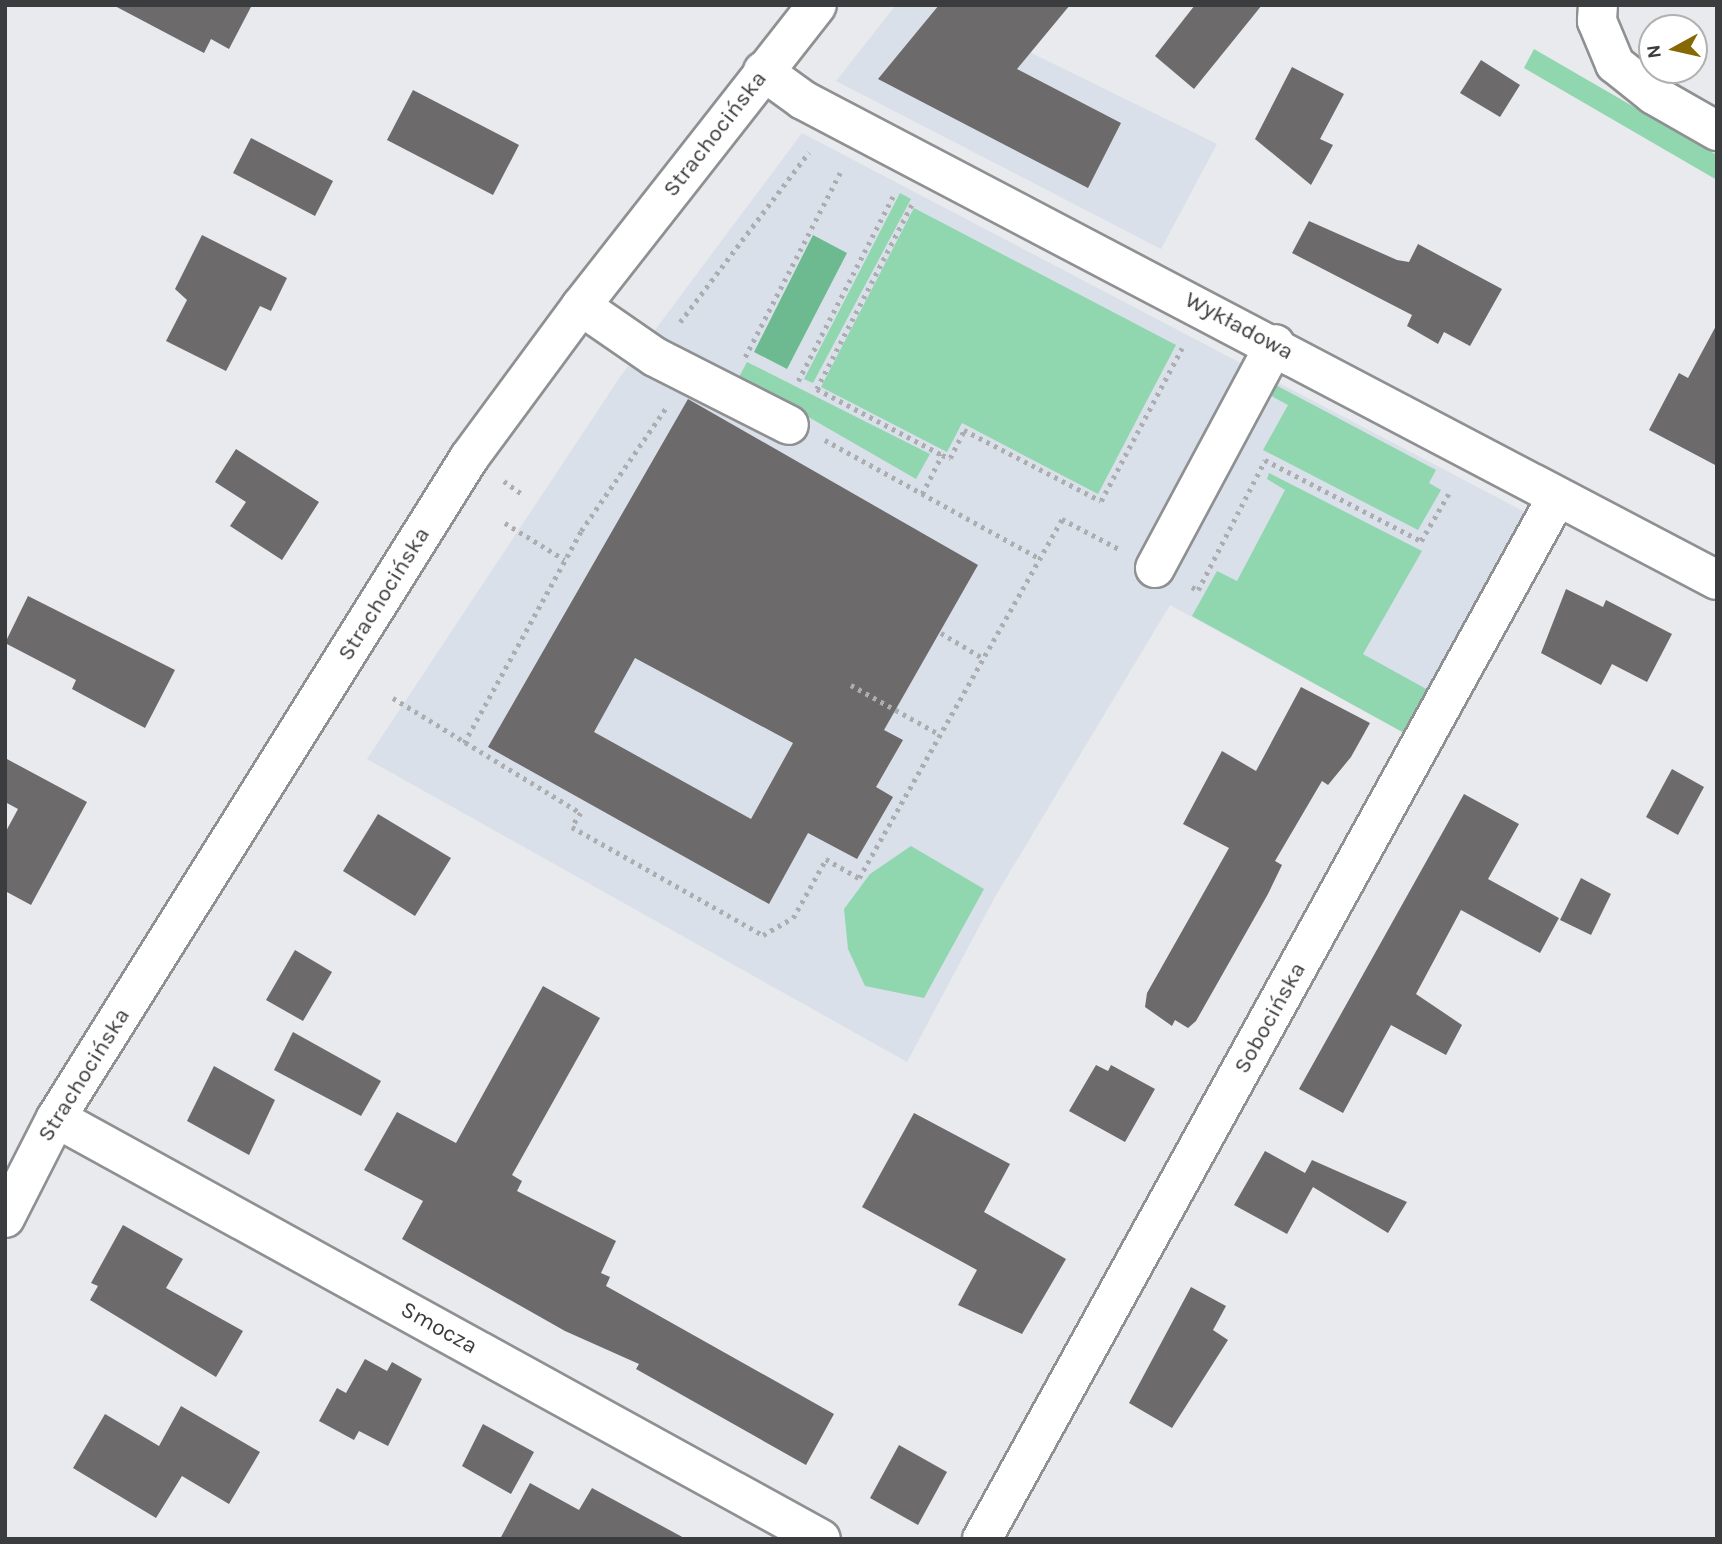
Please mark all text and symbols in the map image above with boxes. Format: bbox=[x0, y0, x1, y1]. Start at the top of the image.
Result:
north arrow bbox=[1638, 14, 1708, 84]
text: N bbox=[1642, 43, 1666, 60]
street label: Strachocińska bbox=[657, 66, 773, 202]
street label: Wykładowa bbox=[1180, 286, 1298, 366]
street label: Strachocińska bbox=[332, 522, 436, 666]
street label: Sobocińska bbox=[1228, 958, 1312, 1078]
street label: Strachocińska bbox=[32, 1003, 136, 1147]
street label: Smocza bbox=[396, 1296, 482, 1360]

